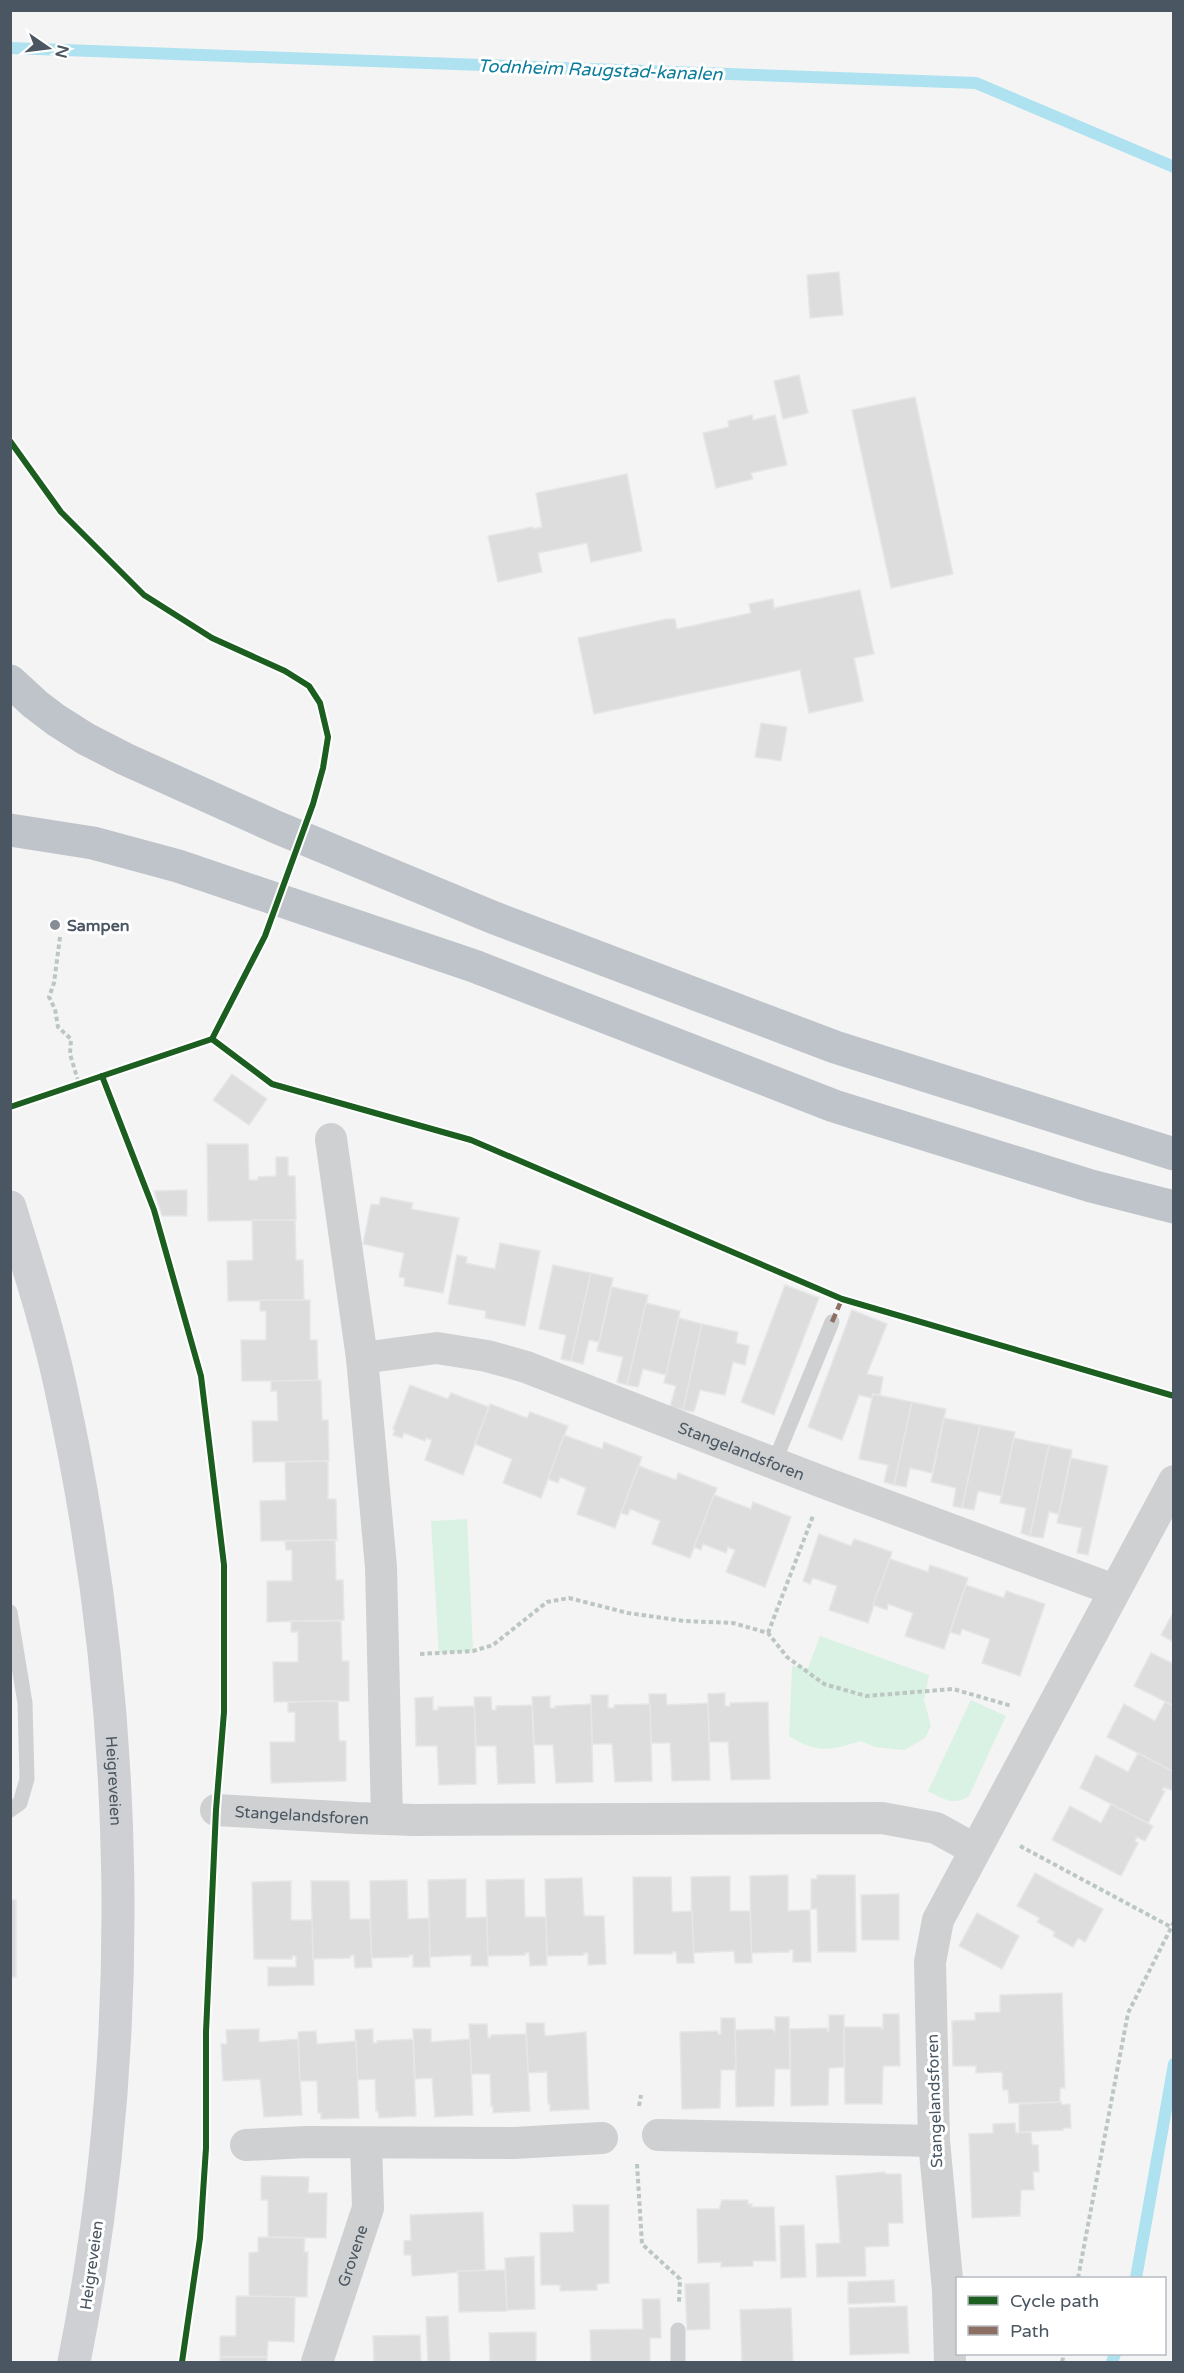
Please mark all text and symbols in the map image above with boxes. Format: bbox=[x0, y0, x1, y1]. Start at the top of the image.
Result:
north arrow bbox=[18, 18, 78, 78]
text: N bbox=[50, 43, 73, 60]
water label: Todnheim Raugstad-kanalen bbox=[477, 55, 724, 85]
place label: Sampen bbox=[67, 916, 129, 936]
marker: Sampen bbox=[48, 918, 62, 932]
street label: Stangelandsforen bbox=[675, 1418, 807, 1485]
street label: Heigreveien bbox=[101, 1735, 126, 1826]
street label: Stangelandsforen bbox=[234, 1802, 369, 1829]
street label: Stangelandsforen bbox=[923, 2034, 947, 2168]
street label: Heigreveien bbox=[76, 2219, 108, 2311]
street label: Grovene bbox=[334, 2223, 373, 2289]
legend bbox=[956, 2277, 1166, 2355]
text: Cycle path bbox=[1010, 2290, 1099, 2312]
text: Path bbox=[1010, 2320, 1049, 2342]

